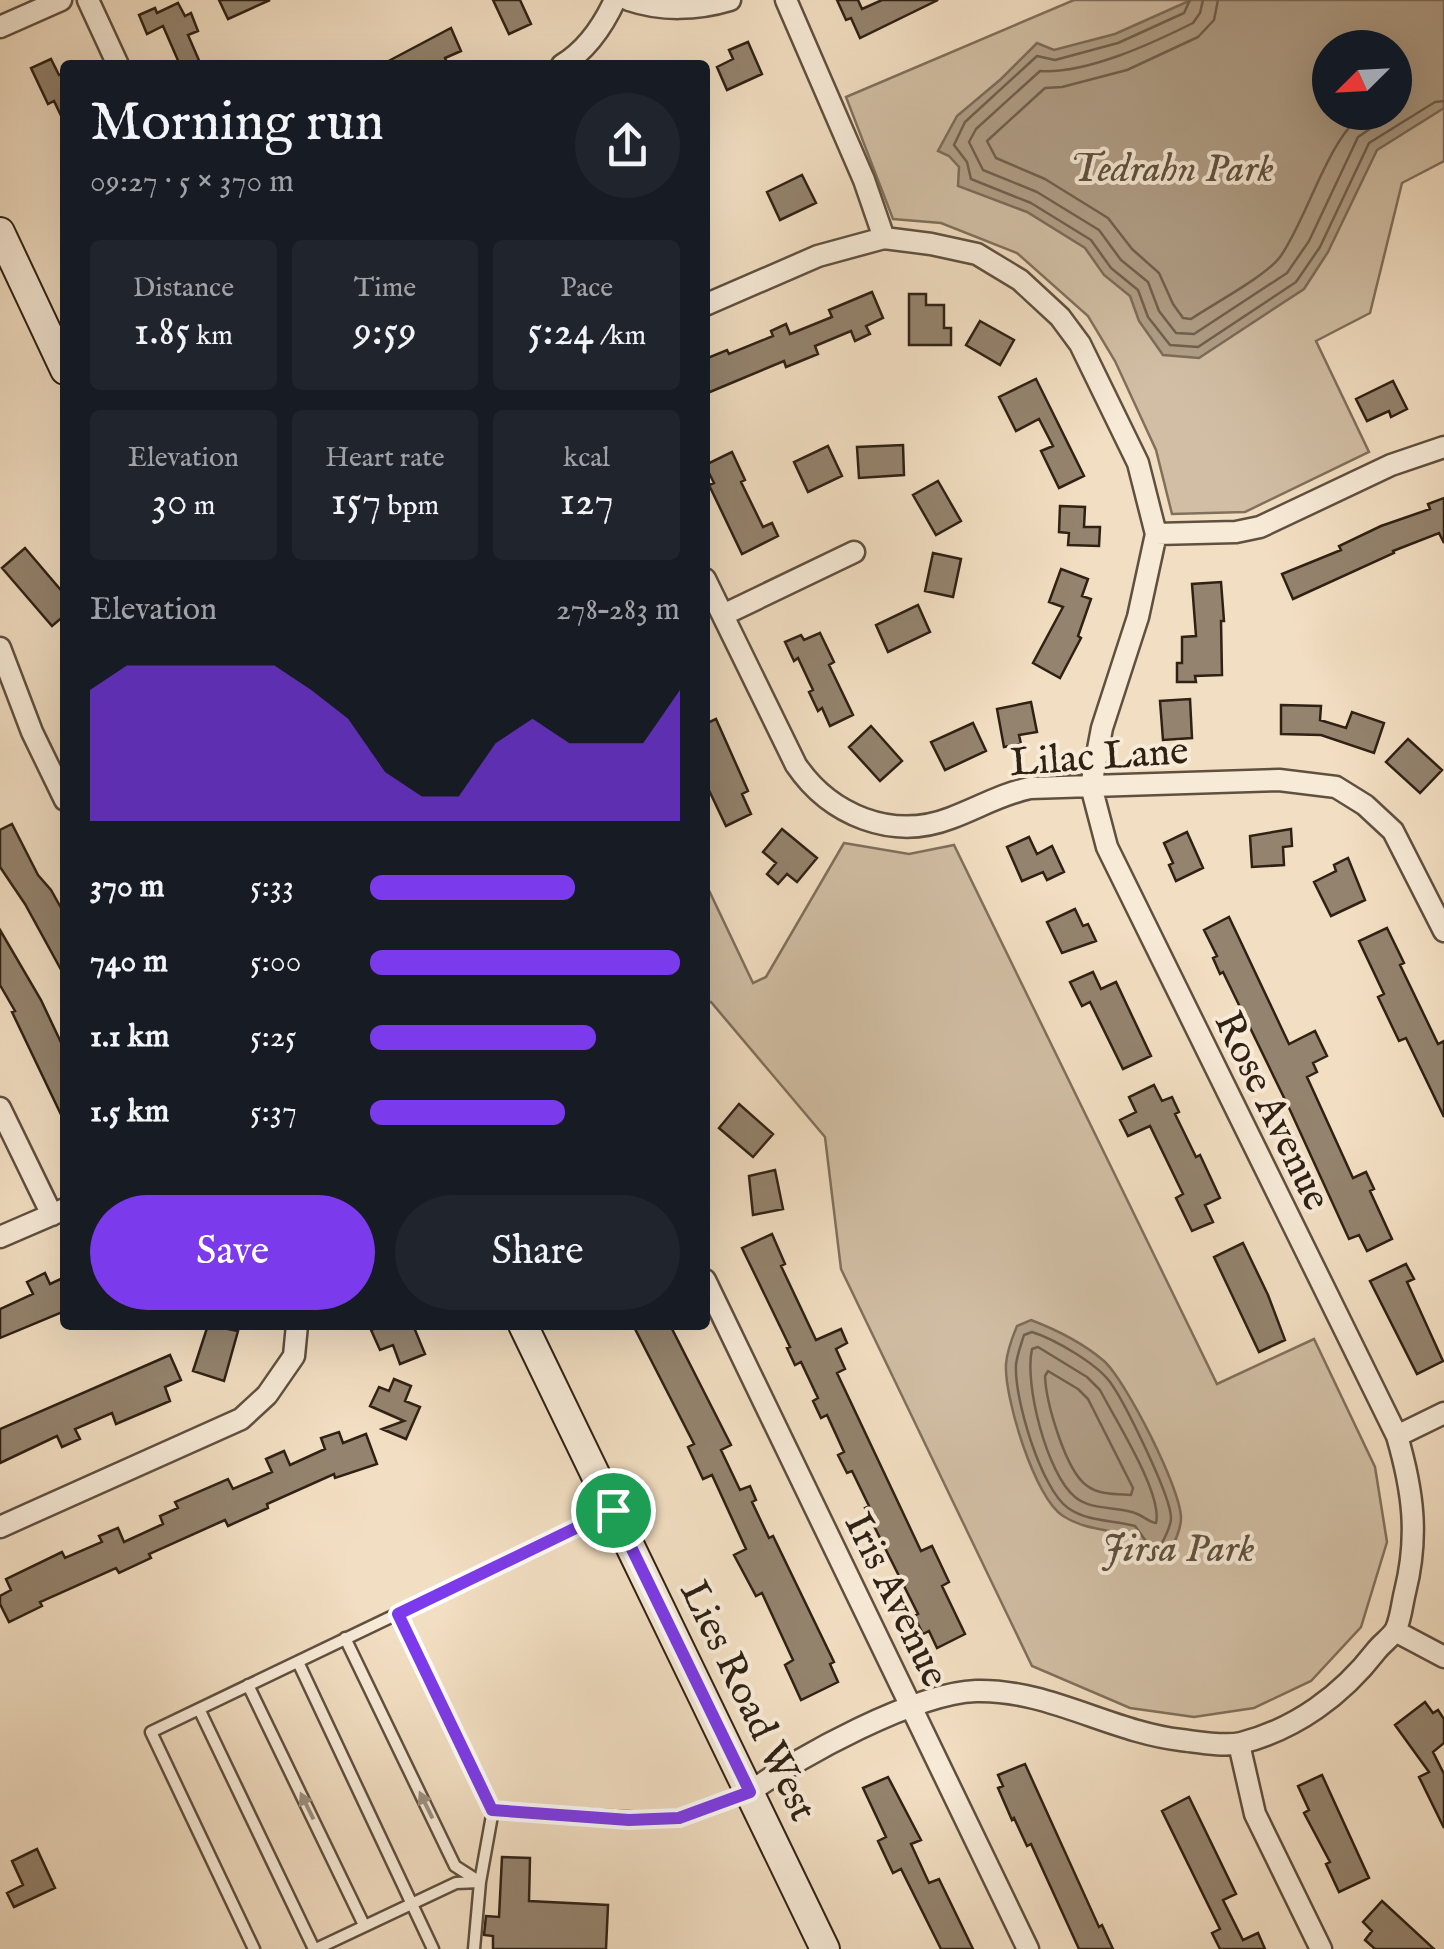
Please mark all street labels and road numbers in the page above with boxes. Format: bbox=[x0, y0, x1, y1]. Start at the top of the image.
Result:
street label: Lilac Lane bbox=[1008, 727, 1190, 790]
street label: Rose Avenue bbox=[1201, 1004, 1341, 1219]
street label: Iris Avenue bbox=[831, 1505, 959, 1696]
street label: Lies Road West bbox=[667, 1573, 827, 1830]

